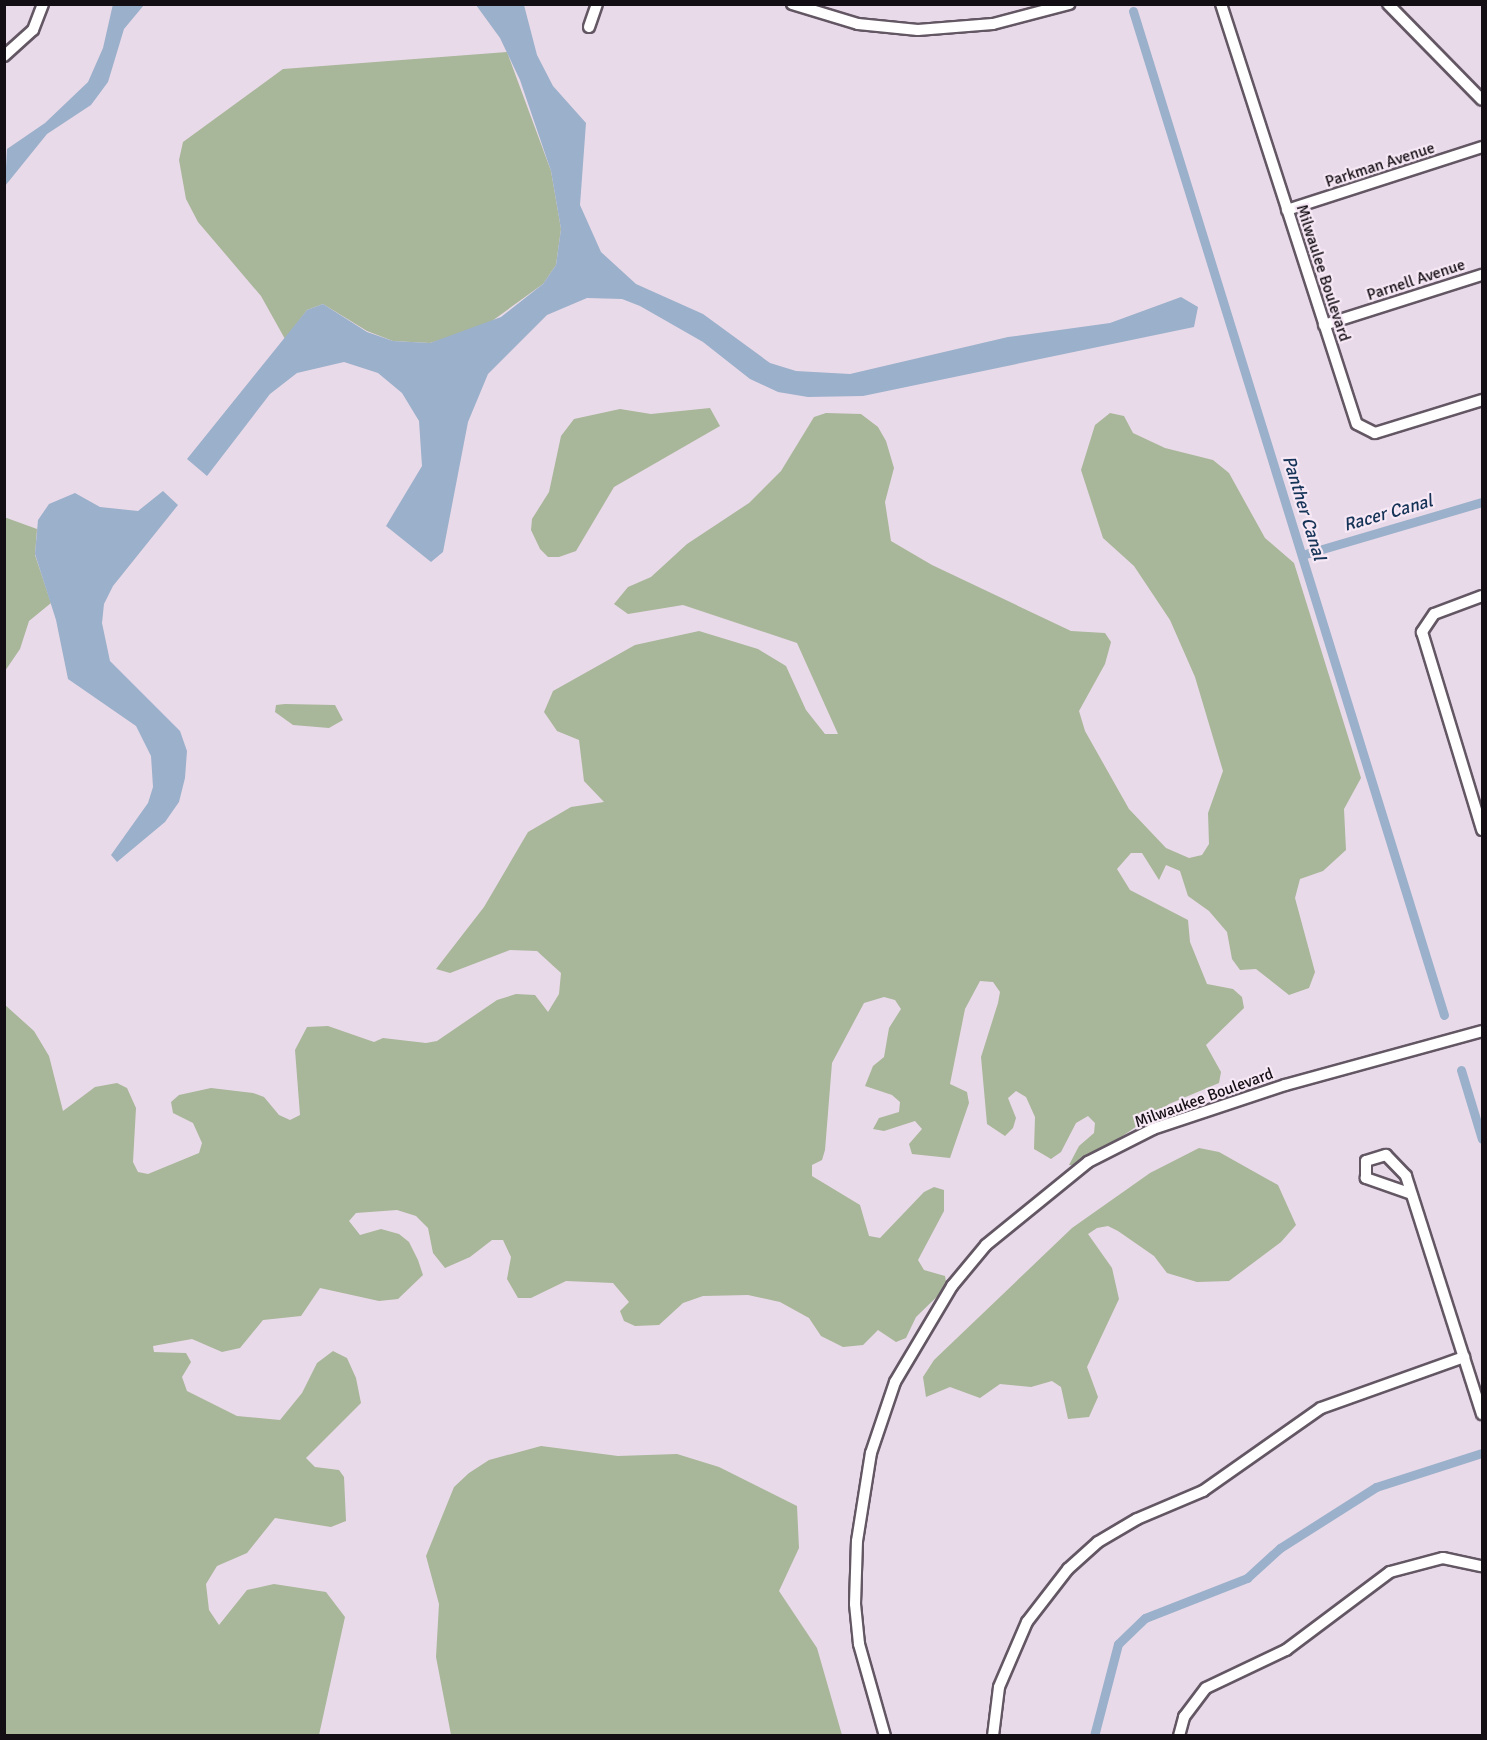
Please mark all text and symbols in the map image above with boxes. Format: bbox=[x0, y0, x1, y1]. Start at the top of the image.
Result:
street label: Parkman Avenue bbox=[1323, 138, 1437, 192]
street label: Milwaulee Boulevard bbox=[1292, 202, 1354, 344]
street label: Parnell Avenue bbox=[1364, 255, 1468, 305]
water label: Panther Canal bbox=[1278, 453, 1330, 563]
water label: Racer Canal bbox=[1341, 490, 1435, 536]
street label: Milwaukee Boulevard bbox=[1132, 1064, 1276, 1132]

